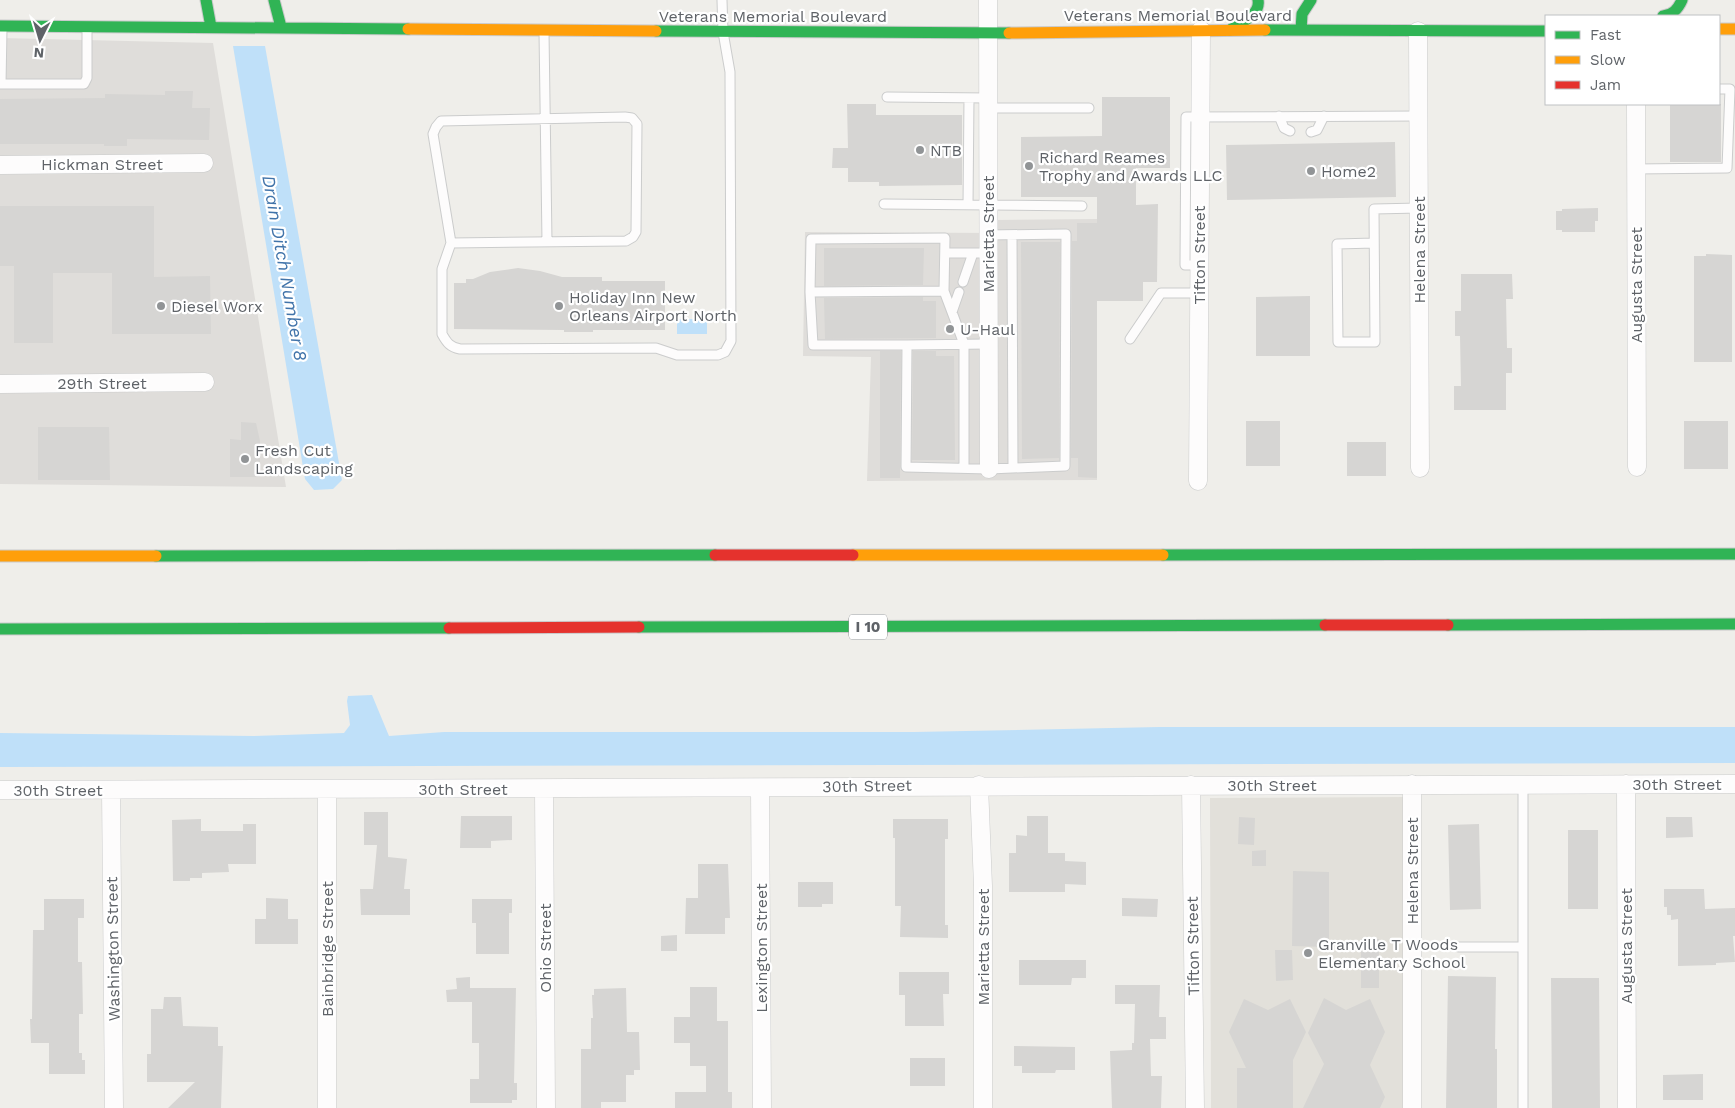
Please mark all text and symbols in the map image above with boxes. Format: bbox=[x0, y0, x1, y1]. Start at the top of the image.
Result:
street label: Veterans Memorial Boulevard bbox=[1064, 6, 1292, 25]
street label: Veterans Memorial Boulevard bbox=[659, 7, 887, 26]
north arrow bbox=[15, 15, 65, 65]
legend bbox=[1545, 15, 1720, 105]
text: Fast bbox=[1590, 26, 1622, 44]
text: N bbox=[33, 45, 45, 61]
text: Slow bbox=[1590, 51, 1626, 69]
text: Jam bbox=[1590, 76, 1621, 94]
place label: NTB bbox=[930, 141, 962, 160]
marker: NTB bbox=[914, 144, 926, 156]
place label: Richard Reames Trophy and Awards LLC bbox=[1039, 148, 1223, 185]
street label: Hickman Street bbox=[41, 155, 163, 174]
marker: Richard Reames Trophy and Awards LLC bbox=[1023, 160, 1035, 172]
place label: Home2 bbox=[1321, 162, 1376, 181]
marker: Home2 bbox=[1305, 165, 1317, 177]
water label: Drain Ditch Number 8 bbox=[258, 173, 312, 363]
street label: Marietta Street bbox=[979, 175, 998, 293]
street label: Helena Street bbox=[1410, 196, 1429, 304]
street label: Tifton Street bbox=[1190, 205, 1209, 304]
street label: Augusta Street bbox=[1627, 227, 1646, 343]
place label: Holiday Inn New Orleans Airport North bbox=[569, 288, 737, 325]
place label: Diesel Worx bbox=[171, 297, 263, 316]
marker: Diesel Worx bbox=[155, 300, 167, 312]
marker: Holiday Inn New Orleans Airport North bbox=[553, 300, 565, 312]
place label: U-Haul bbox=[960, 320, 1015, 339]
marker: U-Haul bbox=[944, 323, 956, 335]
street label: 29th Street bbox=[57, 374, 147, 393]
place label: Fresh Cut Landscaping bbox=[255, 441, 353, 478]
marker: Fresh Cut Landscaping bbox=[239, 453, 251, 465]
road number: I 10 bbox=[849, 614, 887, 640]
street label: 30th Street bbox=[1632, 775, 1722, 794]
street label: 30th Street bbox=[822, 776, 912, 796]
street label: 30th Street bbox=[1227, 776, 1317, 795]
street label: 30th Street bbox=[418, 780, 508, 799]
street label: 30th Street bbox=[13, 781, 103, 800]
street label: Helena Street bbox=[1403, 817, 1422, 925]
street label: Washington Street bbox=[102, 876, 124, 1021]
street label: Bainbridge Street bbox=[318, 881, 337, 1017]
street label: Lexington Street bbox=[752, 883, 771, 1013]
street label: Marietta Street bbox=[974, 888, 993, 1006]
street label: Augusta Street bbox=[1617, 888, 1636, 1004]
street label: Tifton Street bbox=[1183, 896, 1203, 996]
street label: Ohio Street bbox=[536, 903, 555, 993]
place label: Granville T Woods Elementary School bbox=[1318, 935, 1466, 972]
marker: Granville T Woods Elementary School bbox=[1302, 947, 1314, 959]

